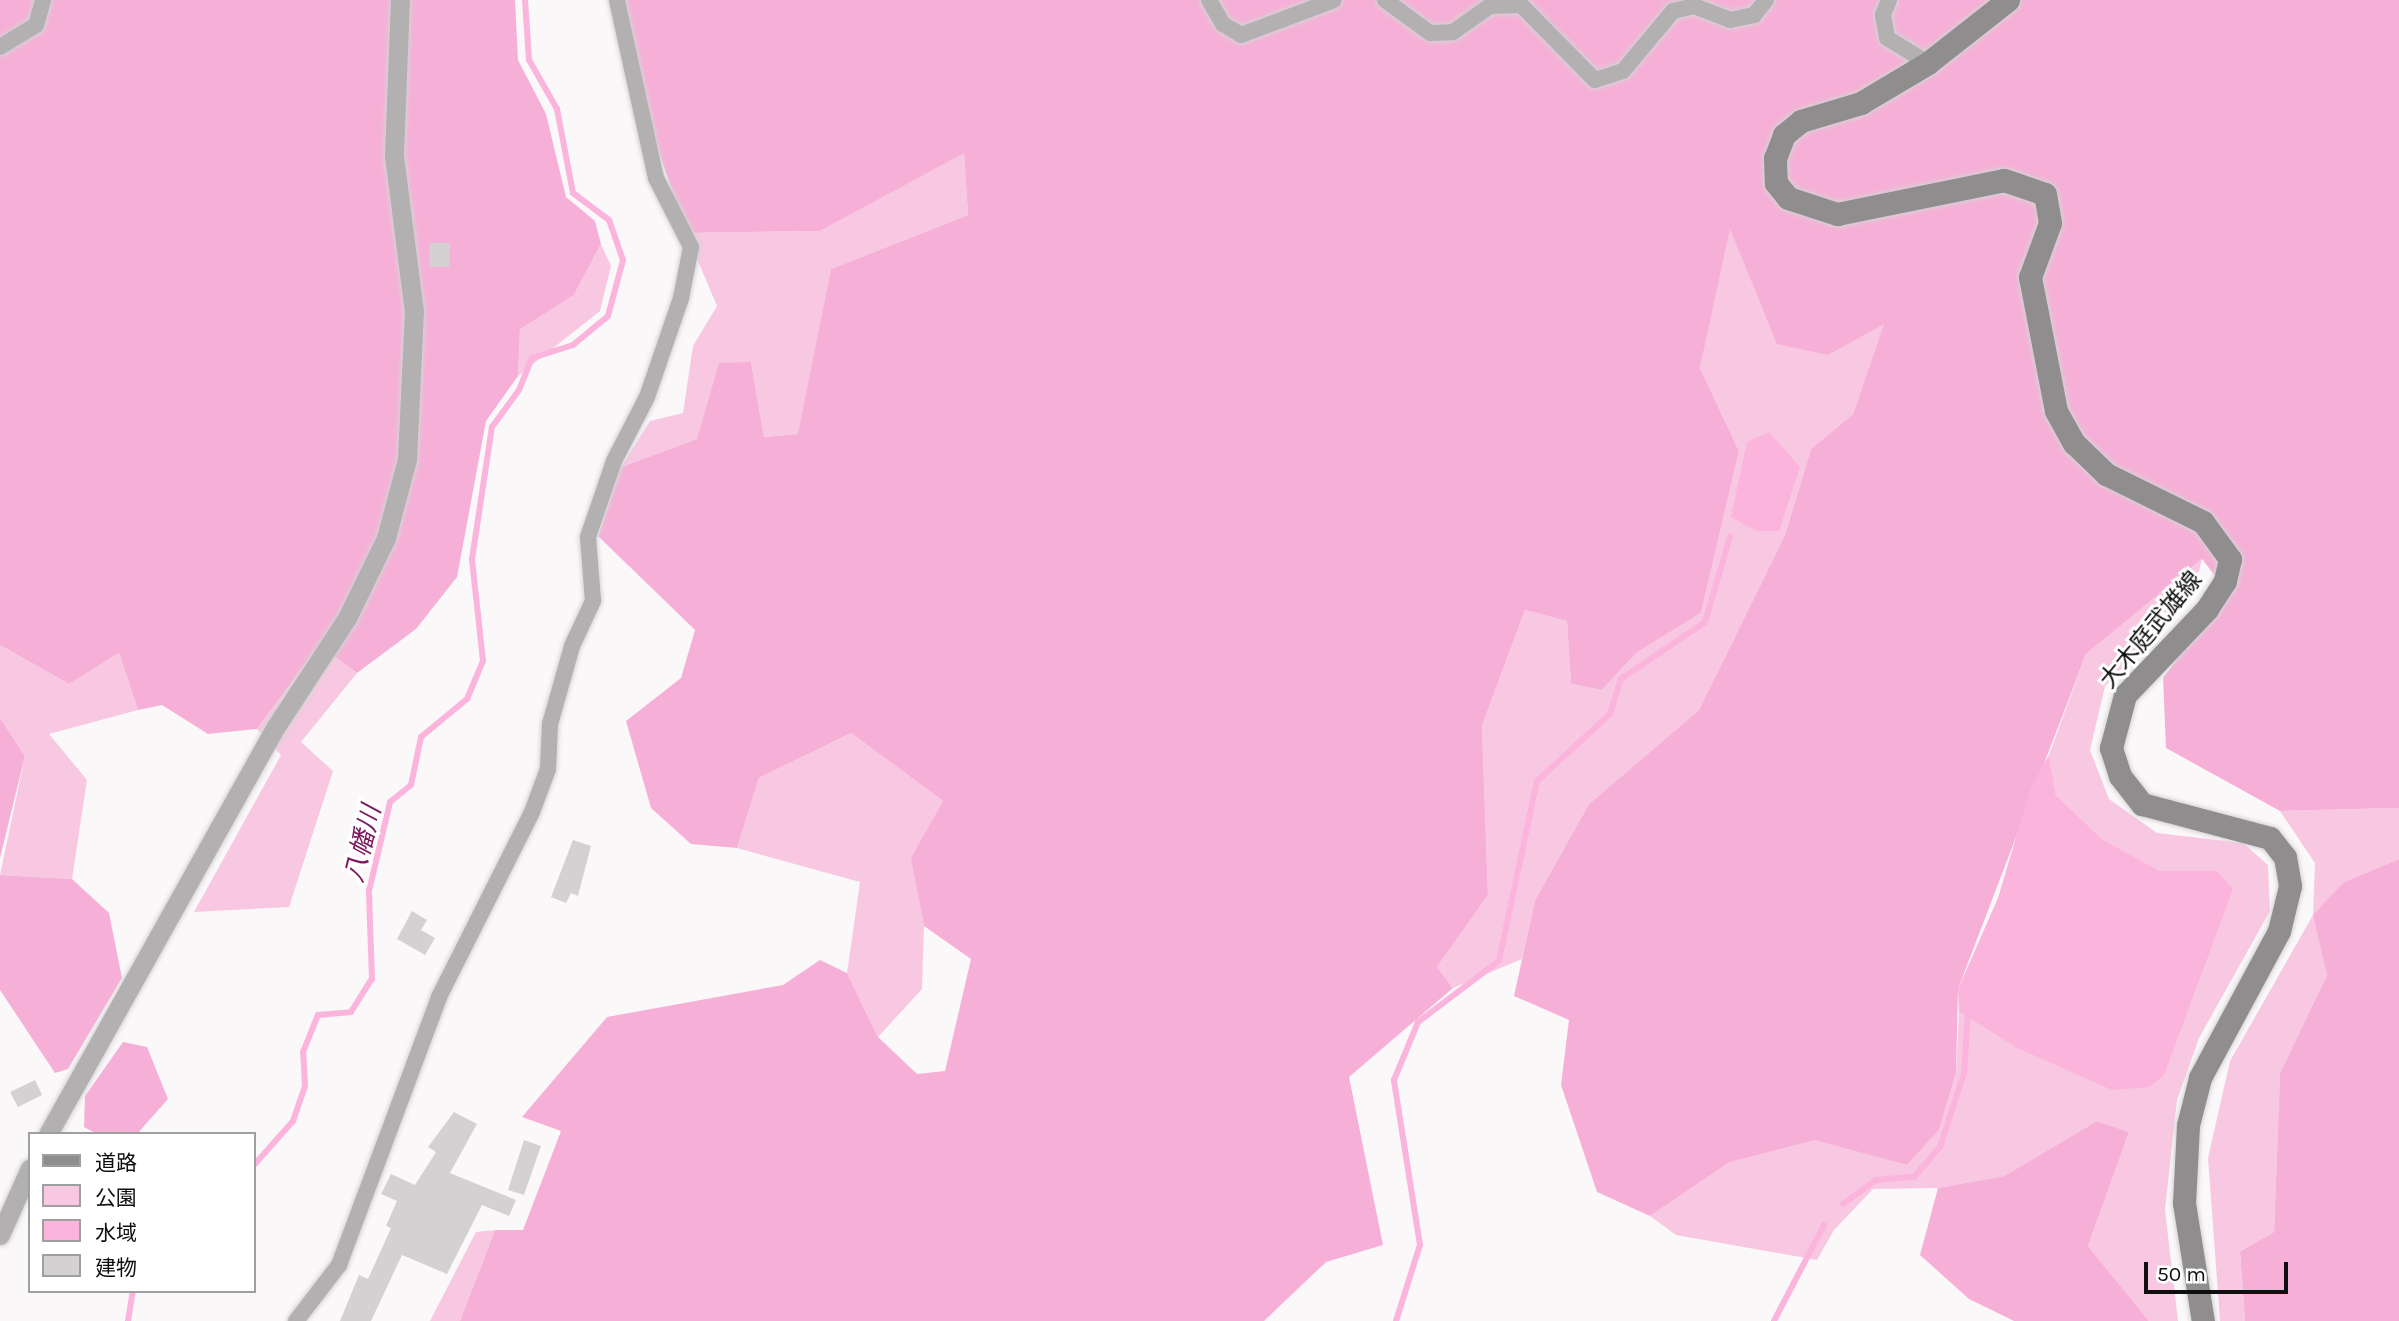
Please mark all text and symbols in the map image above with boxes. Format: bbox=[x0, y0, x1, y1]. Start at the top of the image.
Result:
street label: 大木庭武雄線 bbox=[2094, 566, 2208, 694]
water label: 八幡川 bbox=[338, 802, 388, 886]
legend bbox=[28, 1132, 256, 1293]
text: 道路 bbox=[95, 1151, 137, 1175]
text: 公園 bbox=[95, 1186, 137, 1210]
text: 水域 bbox=[95, 1221, 137, 1245]
scale bar bbox=[2147, 1248, 2290, 1292]
text: 建物 bbox=[95, 1256, 137, 1280]
text: 50 m bbox=[2157, 1262, 2206, 1286]

